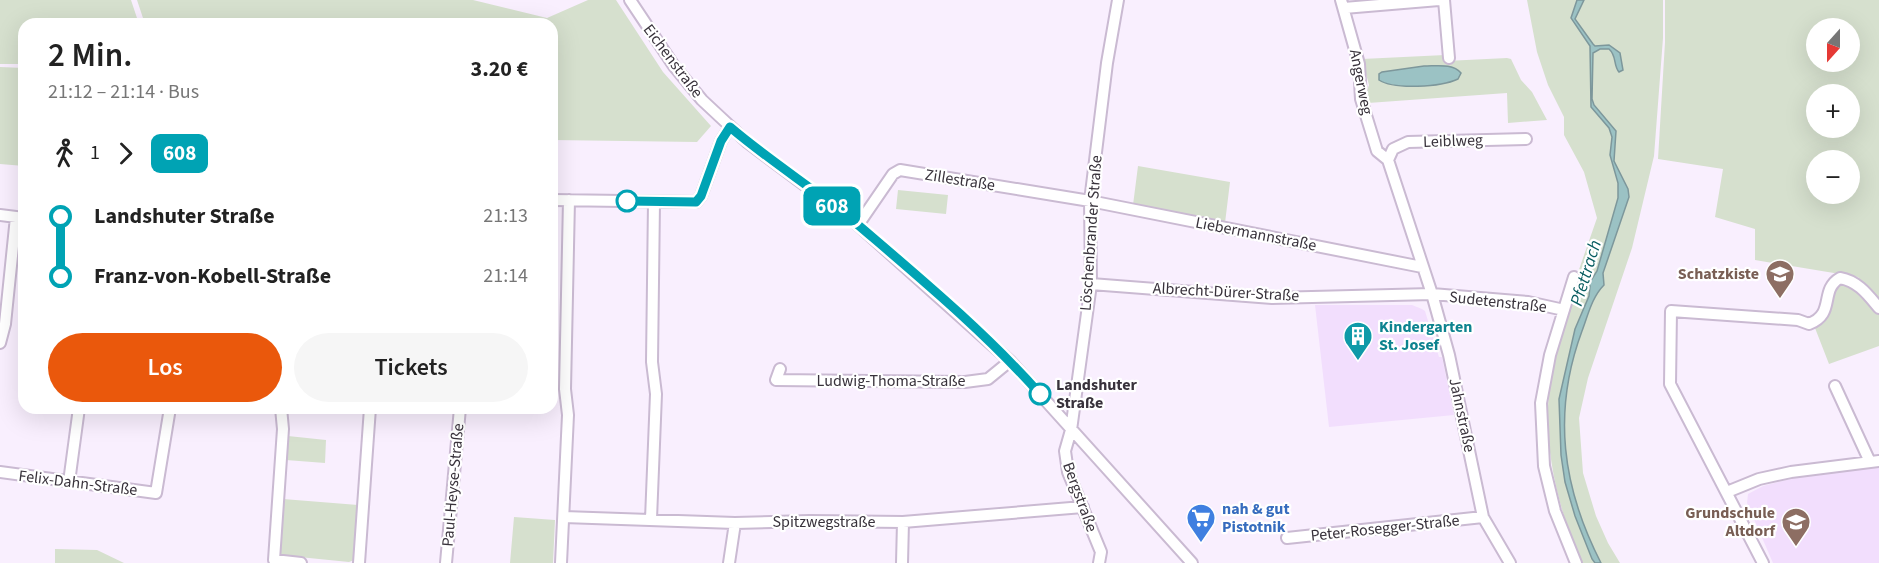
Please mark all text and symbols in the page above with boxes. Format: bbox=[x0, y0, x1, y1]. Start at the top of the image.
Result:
north arrow bbox=[1806, 18, 1860, 72]
map controls bbox=[1806, 18, 1860, 204]
street label: Eichenstraße bbox=[638, 20, 708, 103]
text: 2 Min. bbox=[48, 32, 132, 79]
street label: Angerweg bbox=[1344, 47, 1378, 117]
text: 3.20 € bbox=[471, 53, 528, 85]
text: 21:12 – 21:14 · Bus bbox=[48, 78, 199, 106]
button: + bbox=[1806, 84, 1860, 138]
street label: Leiblweg bbox=[1423, 129, 1483, 153]
icon: walk bbox=[48, 137, 81, 170]
icon: forward bbox=[109, 137, 142, 170]
text: 608 bbox=[163, 138, 196, 168]
text: 1 bbox=[90, 139, 100, 167]
button: − bbox=[1806, 150, 1860, 204]
street label: Löschenbrander Straße bbox=[1075, 154, 1107, 312]
street label: Zillestraße bbox=[923, 164, 997, 196]
line badge: 608 bbox=[798, 186, 866, 226]
unlabelled marker bbox=[616, 190, 638, 212]
text: 608 bbox=[815, 191, 849, 221]
text: Landshuter Straße bbox=[94, 200, 275, 232]
text: 21:13 bbox=[483, 202, 528, 230]
street label: Liebermannstraße bbox=[1194, 211, 1319, 257]
water label: Pfettrach bbox=[1564, 237, 1608, 309]
school or university icon: Schatzkiste bbox=[1764, 258, 1796, 300]
text: Franz-von-Kobell-Straße bbox=[94, 260, 331, 292]
text: 21:14 bbox=[483, 262, 528, 290]
place label: Schatzkiste bbox=[1678, 263, 1759, 285]
street label: Albrecht-Dürer-Straße bbox=[1152, 277, 1300, 307]
street label: Sudetenstraße bbox=[1448, 286, 1548, 318]
place label: Kindergarten St. Josef bbox=[1379, 316, 1472, 356]
building icon: Kindergarten St. Josef bbox=[1342, 320, 1374, 362]
button: Los bbox=[48, 333, 282, 402]
button: Tickets bbox=[294, 333, 528, 402]
street label: Ludwig-Thoma-Straße bbox=[817, 370, 965, 392]
place label: Landshuter Straße bbox=[1056, 374, 1137, 414]
street label: Jahnstraße bbox=[1443, 376, 1481, 454]
marker: Landshuter Straße bbox=[1029, 383, 1051, 405]
street label: Paul-Heyse-Straße bbox=[437, 422, 469, 548]
street label: Bergstraße bbox=[1057, 459, 1103, 535]
street label: Felix-Dahn-Straße bbox=[17, 465, 139, 501]
place label: nah & gut Pistotnik bbox=[1222, 498, 1290, 538]
supermarket icon: nah & gut Pistotnik bbox=[1185, 502, 1217, 544]
place label: Grundschule Altdorf bbox=[1685, 502, 1776, 542]
school or university icon: Grundschule Altdorf bbox=[1780, 506, 1812, 548]
street label: Peter-Rosegger-Straße bbox=[1310, 509, 1461, 547]
street label: Spitzwegstraße bbox=[772, 511, 876, 533]

